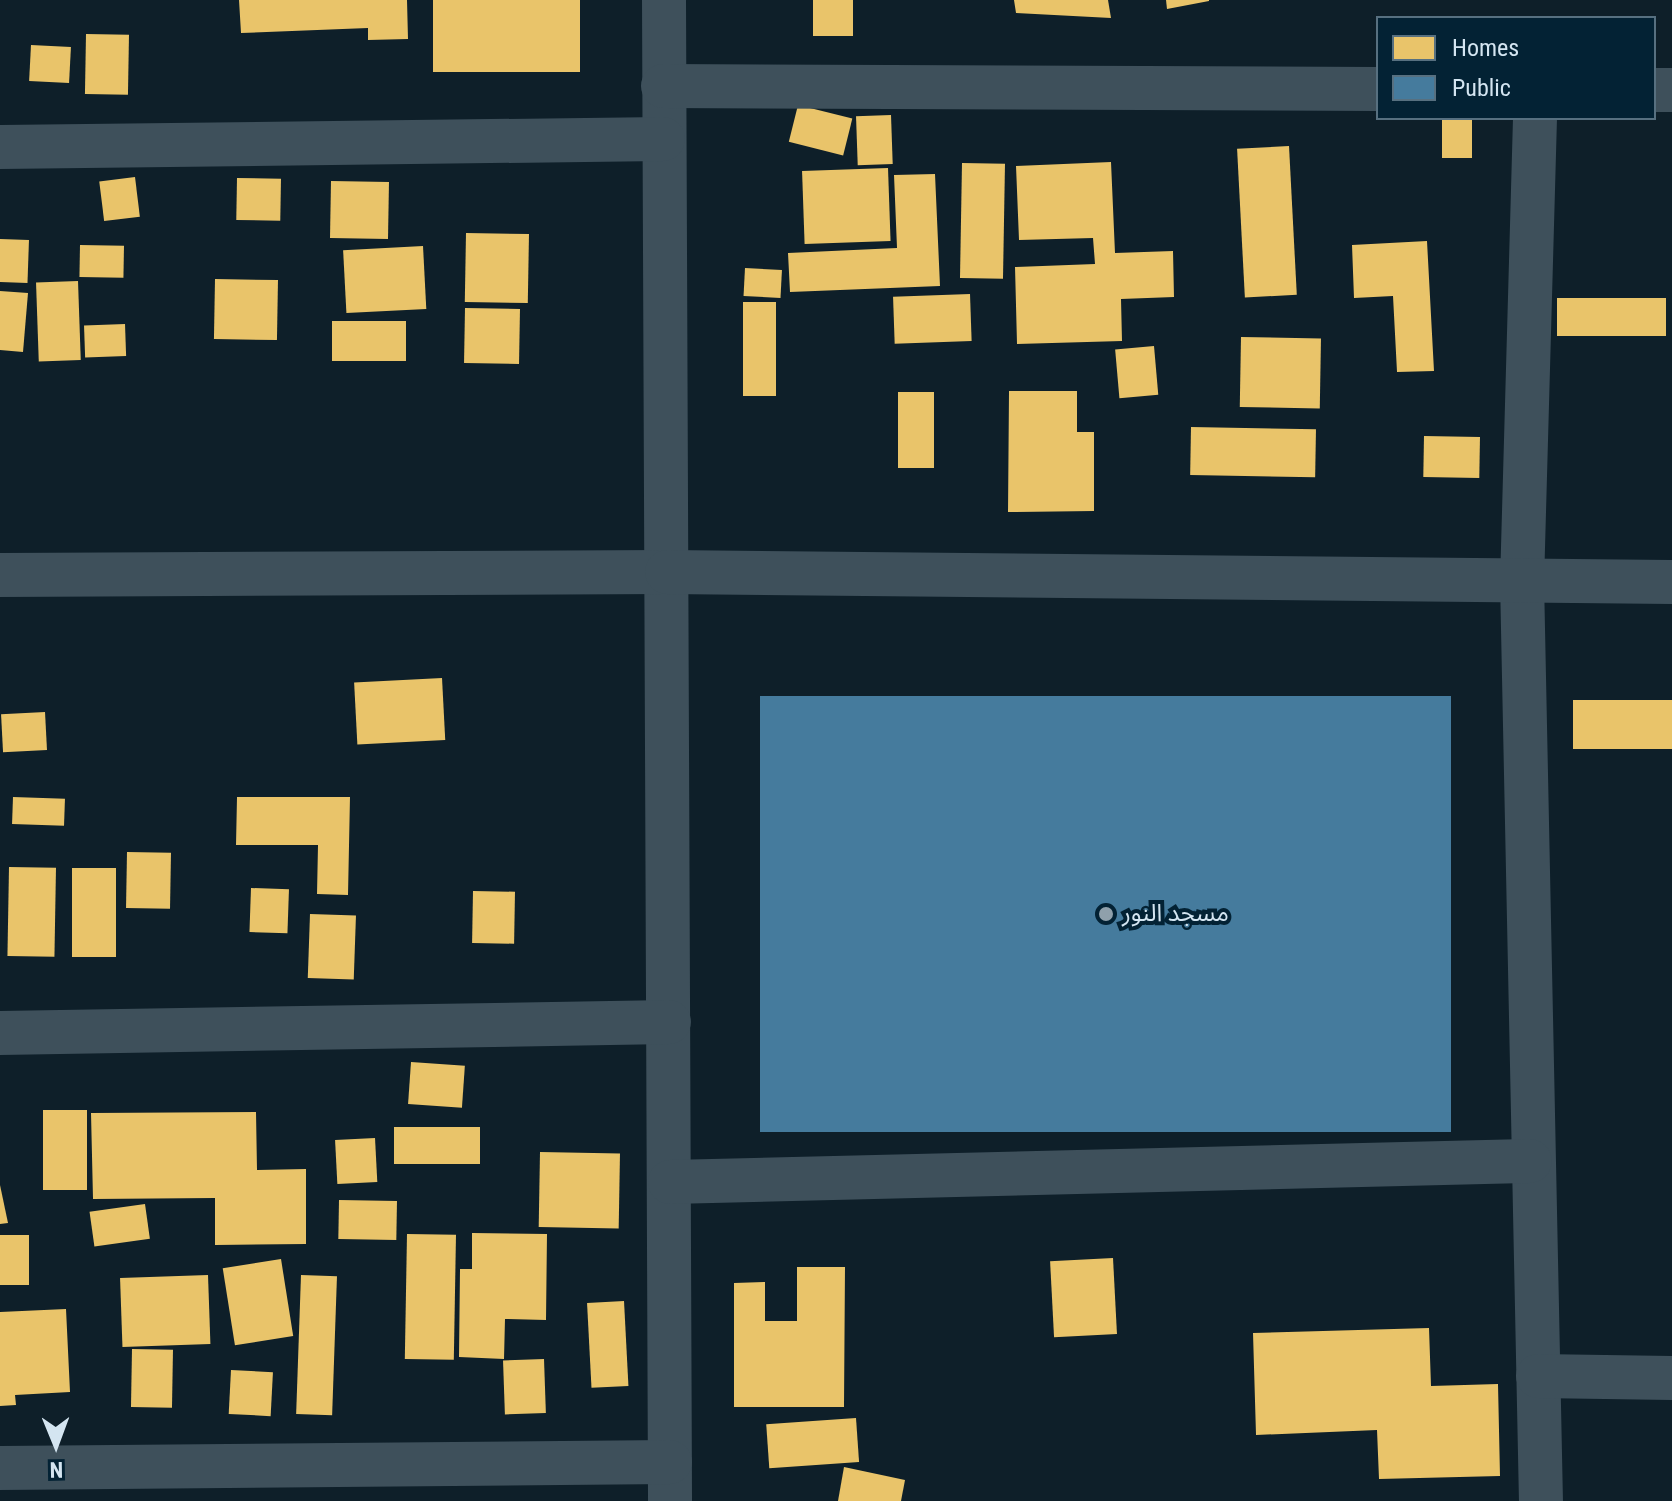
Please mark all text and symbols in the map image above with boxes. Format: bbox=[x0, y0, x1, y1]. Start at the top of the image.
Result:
legend bbox=[1376, 16, 1656, 120]
text: Homes bbox=[1452, 34, 1519, 62]
text: Public bbox=[1452, 74, 1511, 102]
place label: مسجد النور bbox=[1122, 900, 1229, 928]
marker: مسجد النور bbox=[1097, 905, 1115, 923]
north arrow bbox=[16, 1405, 96, 1485]
text: N bbox=[49, 1457, 63, 1482]

